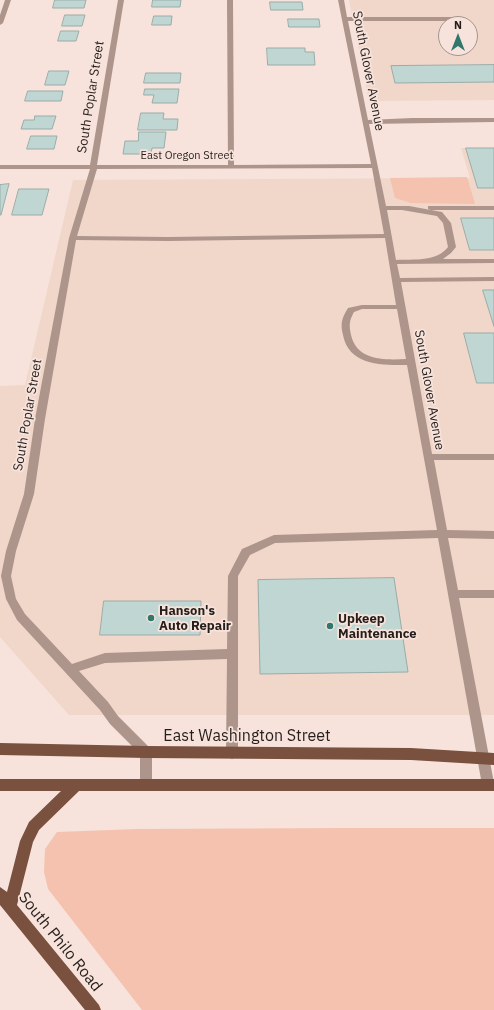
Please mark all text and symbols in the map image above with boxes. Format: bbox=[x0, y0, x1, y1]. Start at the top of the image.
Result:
street label: South Glover Avenue bbox=[349, 10, 387, 132]
north arrow bbox=[438, 16, 478, 56]
text: N bbox=[454, 18, 462, 32]
street label: South Poplar Street bbox=[74, 40, 108, 154]
street label: East Oregon Street bbox=[141, 149, 233, 163]
street label: South Glover Avenue bbox=[411, 329, 447, 451]
street label: South Poplar Street bbox=[10, 358, 46, 472]
place label: Hanson's Auto Repair bbox=[159, 603, 231, 634]
place label: Upkeep Maintenance bbox=[338, 611, 417, 642]
marker: Hanson's Auto Repair bbox=[146, 613, 156, 623]
marker: Upkeep Maintenance bbox=[325, 621, 335, 631]
street label: East Washington Street bbox=[163, 726, 331, 746]
street label: South Philo Road bbox=[14, 888, 106, 996]

